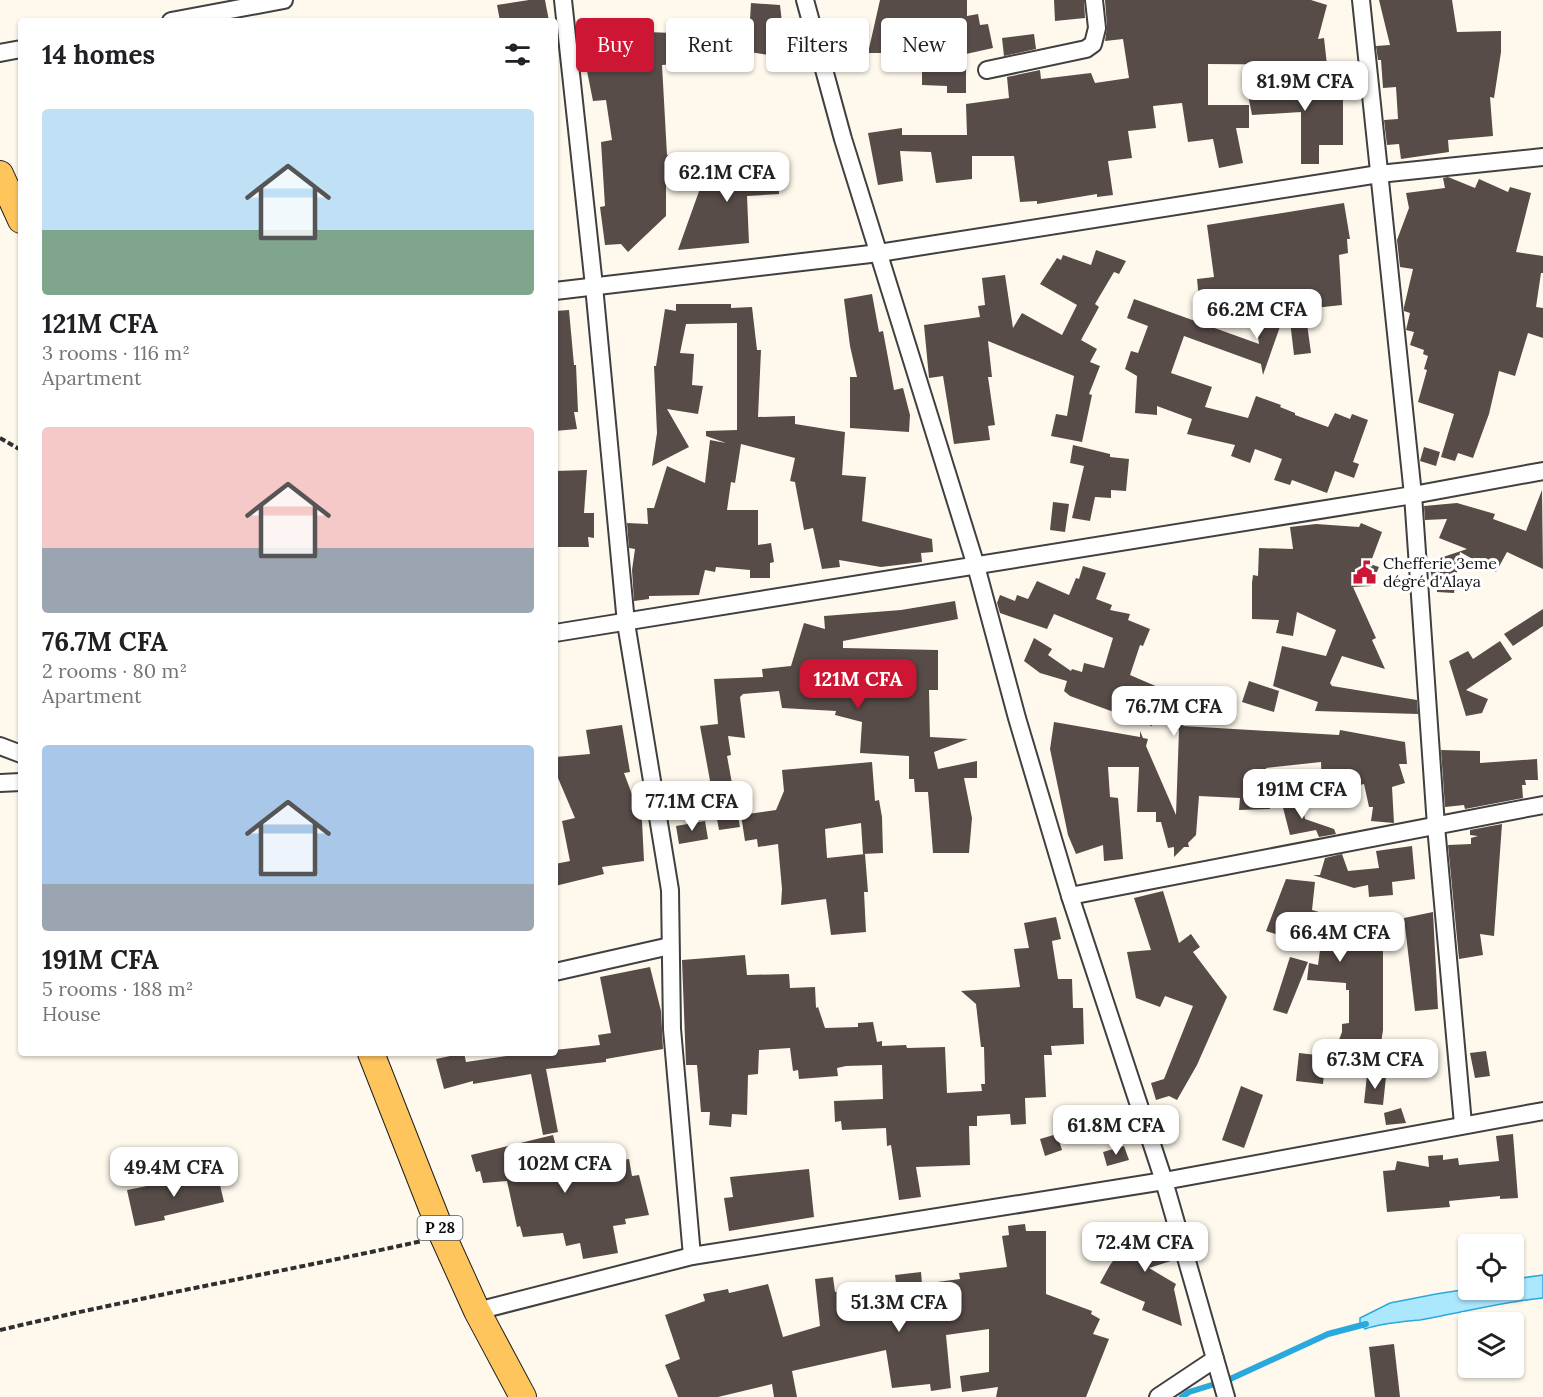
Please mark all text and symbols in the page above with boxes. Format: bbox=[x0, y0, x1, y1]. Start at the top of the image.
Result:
chip: Buy bbox=[576, 18, 654, 72]
chip: Rent bbox=[666, 18, 754, 72]
chip: Filters bbox=[766, 18, 869, 72]
chip: New bbox=[881, 18, 967, 72]
text: 14 homes bbox=[42, 38, 155, 71]
icon: filters bbox=[501, 38, 534, 71]
pin: 81.9M CFA bbox=[1236, 61, 1374, 112]
text: 81.9M CFA bbox=[1256, 68, 1354, 93]
icon: home bbox=[234, 148, 342, 256]
pin: 62.1M CFA bbox=[658, 152, 796, 203]
text: 62.1M CFA bbox=[678, 159, 776, 184]
pin: 66.2M CFA bbox=[1188, 289, 1326, 340]
text: 66.2M CFA bbox=[1207, 296, 1307, 321]
text: 121M CFA bbox=[42, 307, 158, 340]
text: 3 rooms · 116 m² bbox=[42, 340, 190, 365]
text: Apartment bbox=[42, 365, 142, 390]
icon: home bbox=[234, 466, 342, 574]
place label: Chefferie 3eme dégré d'Alaya bbox=[1383, 553, 1497, 591]
public building icon: Chefferie 3eme dégré d'Alaya bbox=[1352, 559, 1378, 585]
text: 76.7M CFA bbox=[42, 625, 168, 658]
text: 2 rooms · 80 m² bbox=[42, 658, 187, 683]
pin: 121M CFA bbox=[796, 659, 920, 710]
text: 121M CFA bbox=[813, 666, 903, 691]
text: Apartment bbox=[42, 683, 142, 708]
pin: 76.7M CFA bbox=[1105, 686, 1243, 737]
text: 76.7M CFA bbox=[1126, 693, 1222, 718]
pin: 191M CFA bbox=[1240, 769, 1364, 820]
text: 191M CFA bbox=[1257, 776, 1347, 801]
pin: 77.1M CFA bbox=[623, 781, 761, 832]
icon: home bbox=[234, 784, 342, 892]
text: 77.1M CFA bbox=[646, 788, 738, 813]
pin: 66.4M CFA bbox=[1271, 912, 1409, 963]
text: 66.4M CFA bbox=[1290, 919, 1390, 944]
text: 191M CFA bbox=[42, 943, 159, 976]
text: 5 rooms · 188 m² bbox=[42, 976, 193, 1001]
text: House bbox=[42, 1001, 101, 1026]
pin: 67.3M CFA bbox=[1306, 1039, 1444, 1090]
text: 67.3M CFA bbox=[1326, 1046, 1424, 1071]
pin: 61.8M CFA bbox=[1047, 1105, 1185, 1156]
text: 61.8M CFA bbox=[1067, 1112, 1165, 1137]
pin: 102M CFA bbox=[503, 1143, 627, 1194]
pin: 49.4M CFA bbox=[105, 1147, 243, 1198]
text: 102M CFA bbox=[518, 1150, 612, 1175]
text: 49.4M CFA bbox=[124, 1154, 224, 1179]
road number: P 28 bbox=[418, 1216, 462, 1240]
pin: 72.4M CFA bbox=[1076, 1222, 1214, 1273]
text: 72.4M CFA bbox=[1096, 1229, 1194, 1254]
map controls bbox=[1458, 1234, 1524, 1378]
button: locate bbox=[1458, 1234, 1524, 1300]
pin: 51.3M CFA bbox=[830, 1282, 968, 1333]
text: 51.3M CFA bbox=[851, 1289, 948, 1314]
button: layers bbox=[1458, 1312, 1524, 1378]

